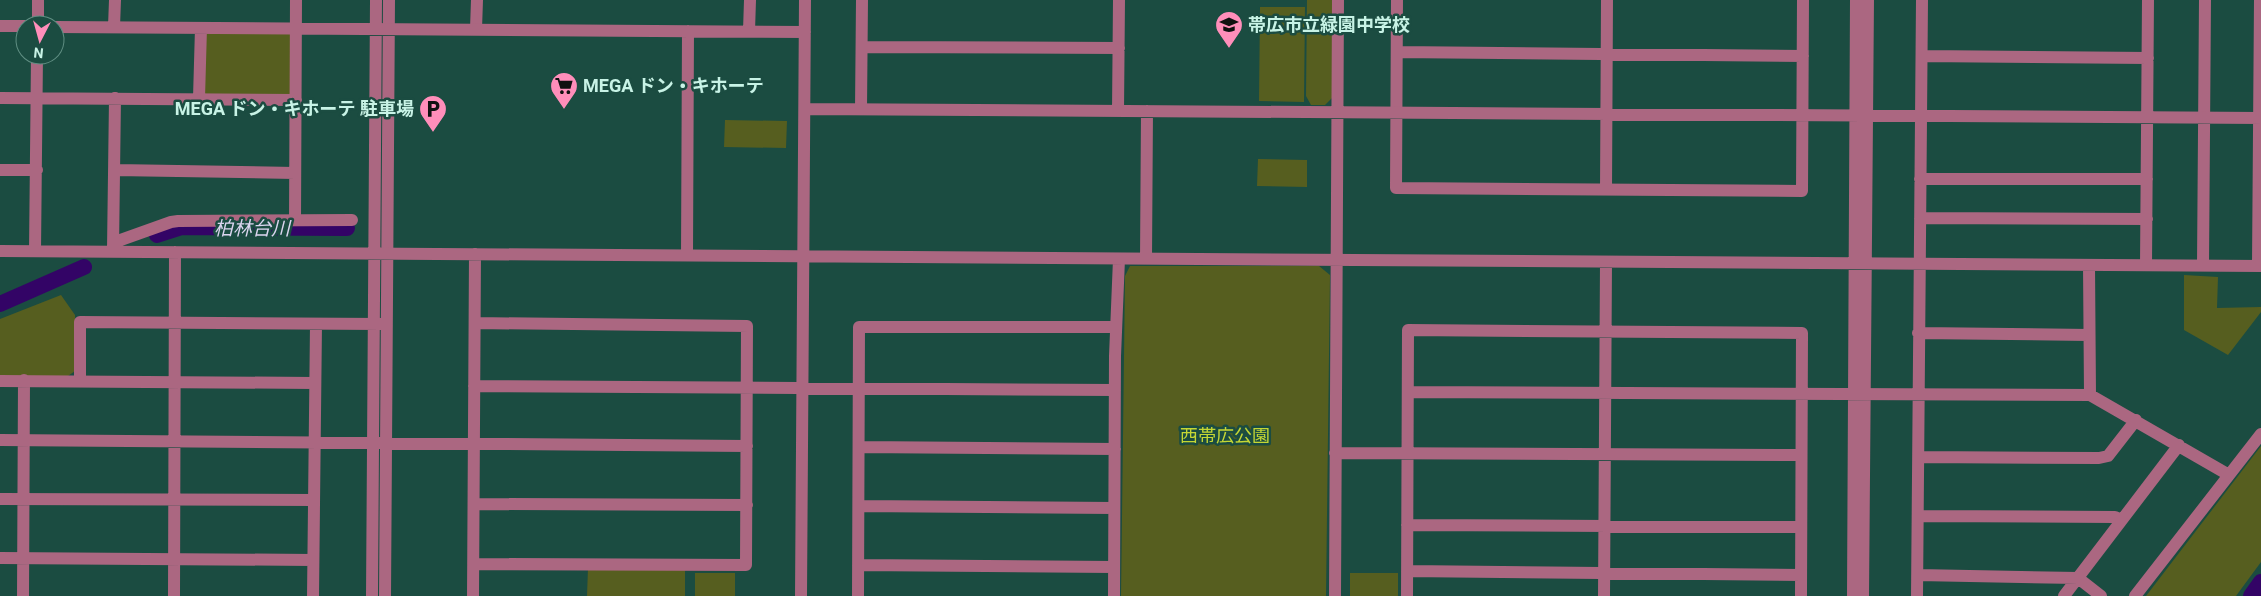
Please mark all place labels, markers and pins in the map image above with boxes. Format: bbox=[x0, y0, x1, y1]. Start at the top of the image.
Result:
school or university icon: 帯広市立緑園中学校 bbox=[1214, 10, 1244, 49]
place label: 帯広市立緑園中学校 bbox=[1248, 14, 1410, 35]
supermarket icon: MEGA ドン・キホーテ bbox=[549, 71, 579, 110]
place label: MEGA ドン・キホーテ bbox=[583, 75, 764, 96]
parking icon: MEGA ドン・キホーテ 駐車場 bbox=[418, 94, 448, 133]
place label: MEGA ドン・キホーテ 駐車場 bbox=[175, 98, 414, 119]

